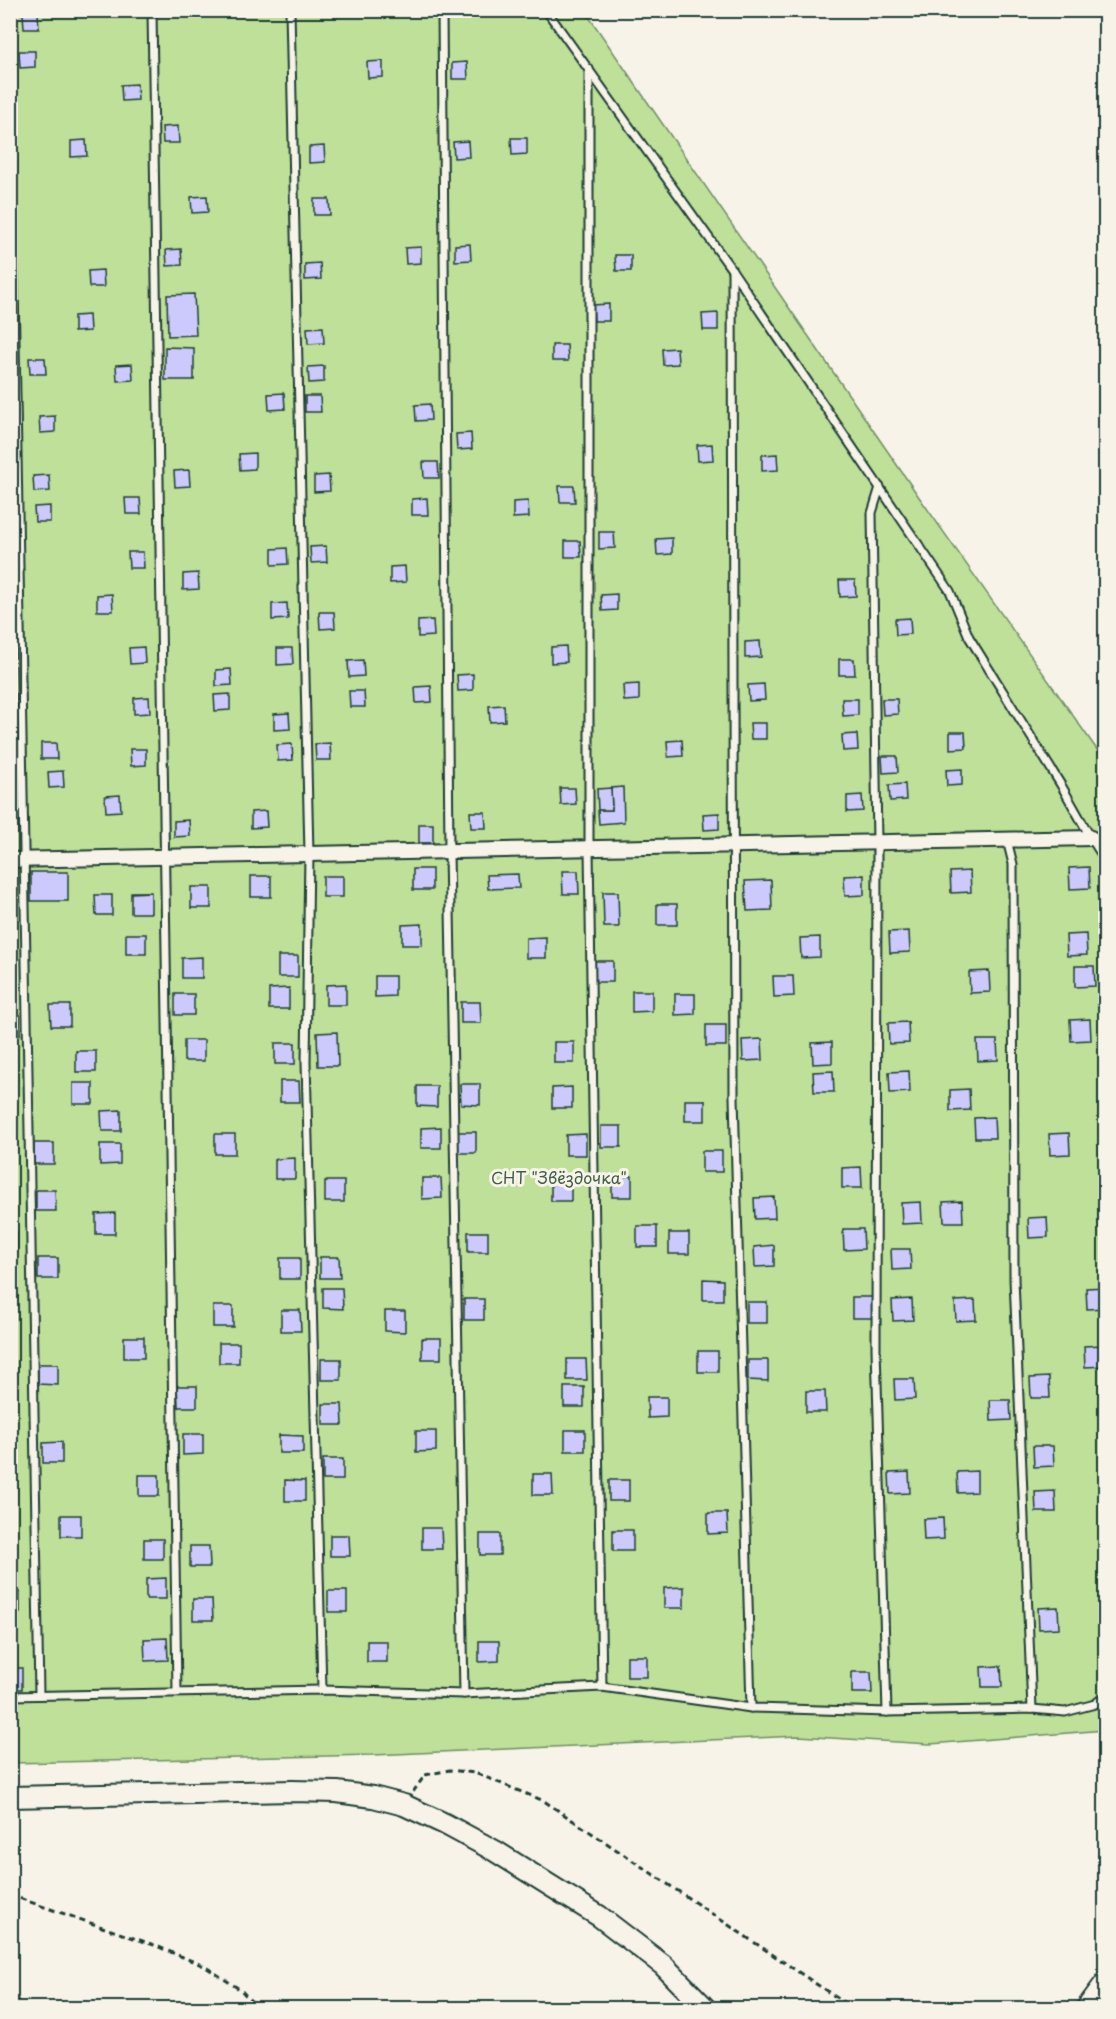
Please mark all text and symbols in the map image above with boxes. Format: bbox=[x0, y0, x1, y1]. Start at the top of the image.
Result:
park label: СНТ "Звёздочка" bbox=[491, 1165, 627, 1189]

